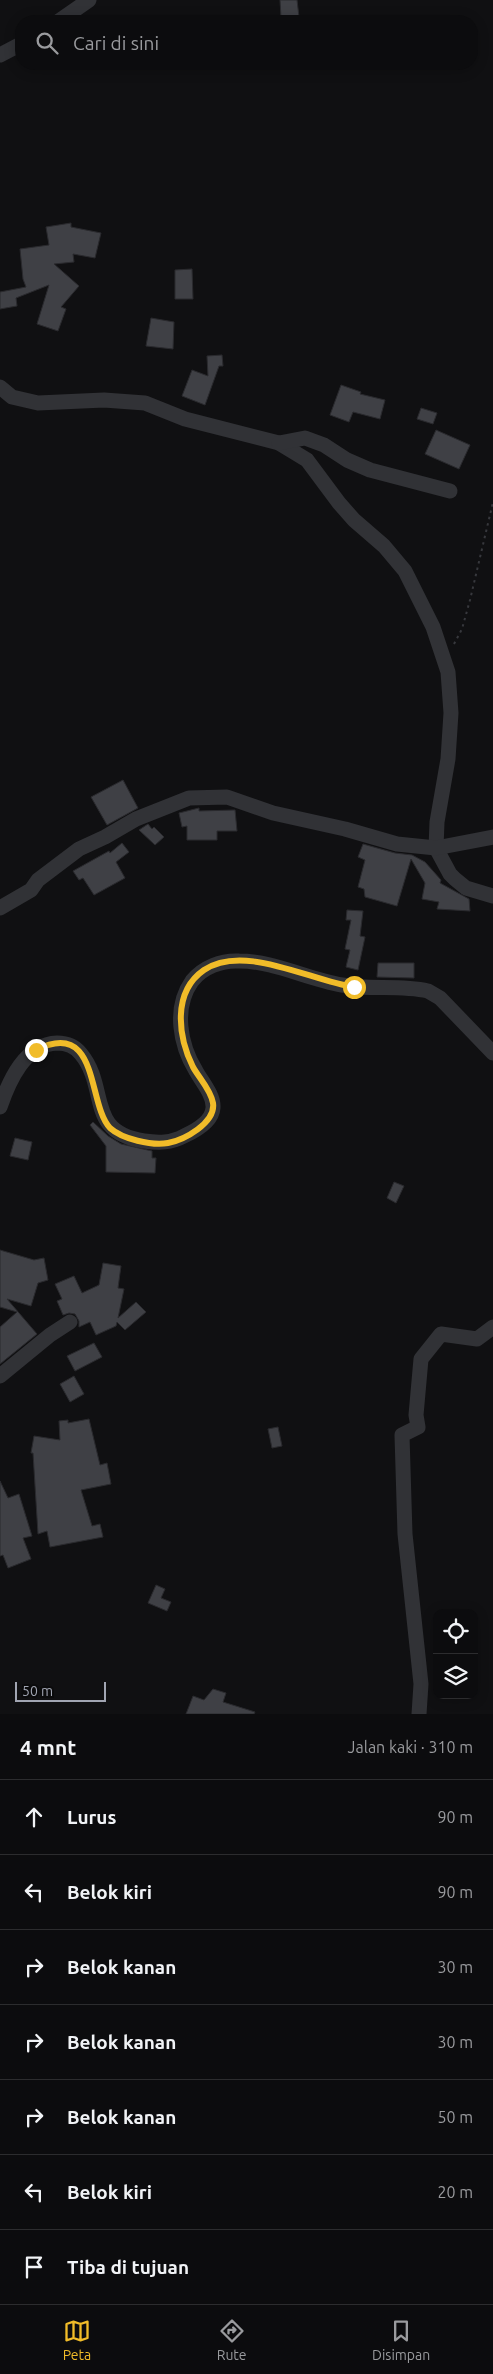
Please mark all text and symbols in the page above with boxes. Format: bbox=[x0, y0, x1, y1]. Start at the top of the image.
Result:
search box bbox=[15, 15, 478, 70]
icon: search bbox=[33, 29, 61, 57]
text: Cari di sini bbox=[73, 32, 159, 54]
route start bbox=[343, 976, 366, 999]
route end bbox=[25, 1039, 48, 1062]
map controls bbox=[433, 1609, 478, 1699]
button: locate bbox=[433, 1609, 478, 1654]
button: layers bbox=[433, 1654, 478, 1699]
scale bar bbox=[15, 1679, 106, 1702]
text: 50 m bbox=[22, 1683, 53, 1699]
text: 4 mnt bbox=[20, 1735, 76, 1759]
text: Jalan kaki · 310 m bbox=[348, 1738, 473, 1756]
icon: ahead bbox=[20, 1803, 48, 1831]
text: Lurus bbox=[67, 1806, 116, 1828]
text: 90 m bbox=[437, 1808, 473, 1826]
icon: left bbox=[20, 1878, 48, 1906]
text: Belok kiri bbox=[67, 1881, 152, 1903]
text: 90 m bbox=[437, 1883, 473, 1901]
icon: right bbox=[20, 1953, 48, 1981]
text: Belok kanan bbox=[67, 1956, 176, 1978]
text: 30 m bbox=[437, 1958, 473, 1976]
icon: right bbox=[20, 2028, 48, 2056]
text: Belok kanan bbox=[67, 2031, 176, 2053]
text: 30 m bbox=[437, 2033, 473, 2051]
icon: right bbox=[20, 2103, 48, 2131]
text: Belok kanan bbox=[67, 2106, 176, 2128]
text: 50 m bbox=[437, 2108, 473, 2126]
icon: left bbox=[20, 2178, 48, 2206]
text: Belok kiri bbox=[67, 2181, 152, 2203]
text: 20 m bbox=[437, 2183, 473, 2201]
icon: arrive bbox=[20, 2253, 48, 2281]
text: Tiba di tujuan bbox=[67, 2256, 189, 2278]
tab: Peta bbox=[63, 2317, 91, 2363]
tab: Rute bbox=[217, 2317, 247, 2363]
tab: Disimpan bbox=[372, 2317, 430, 2363]

